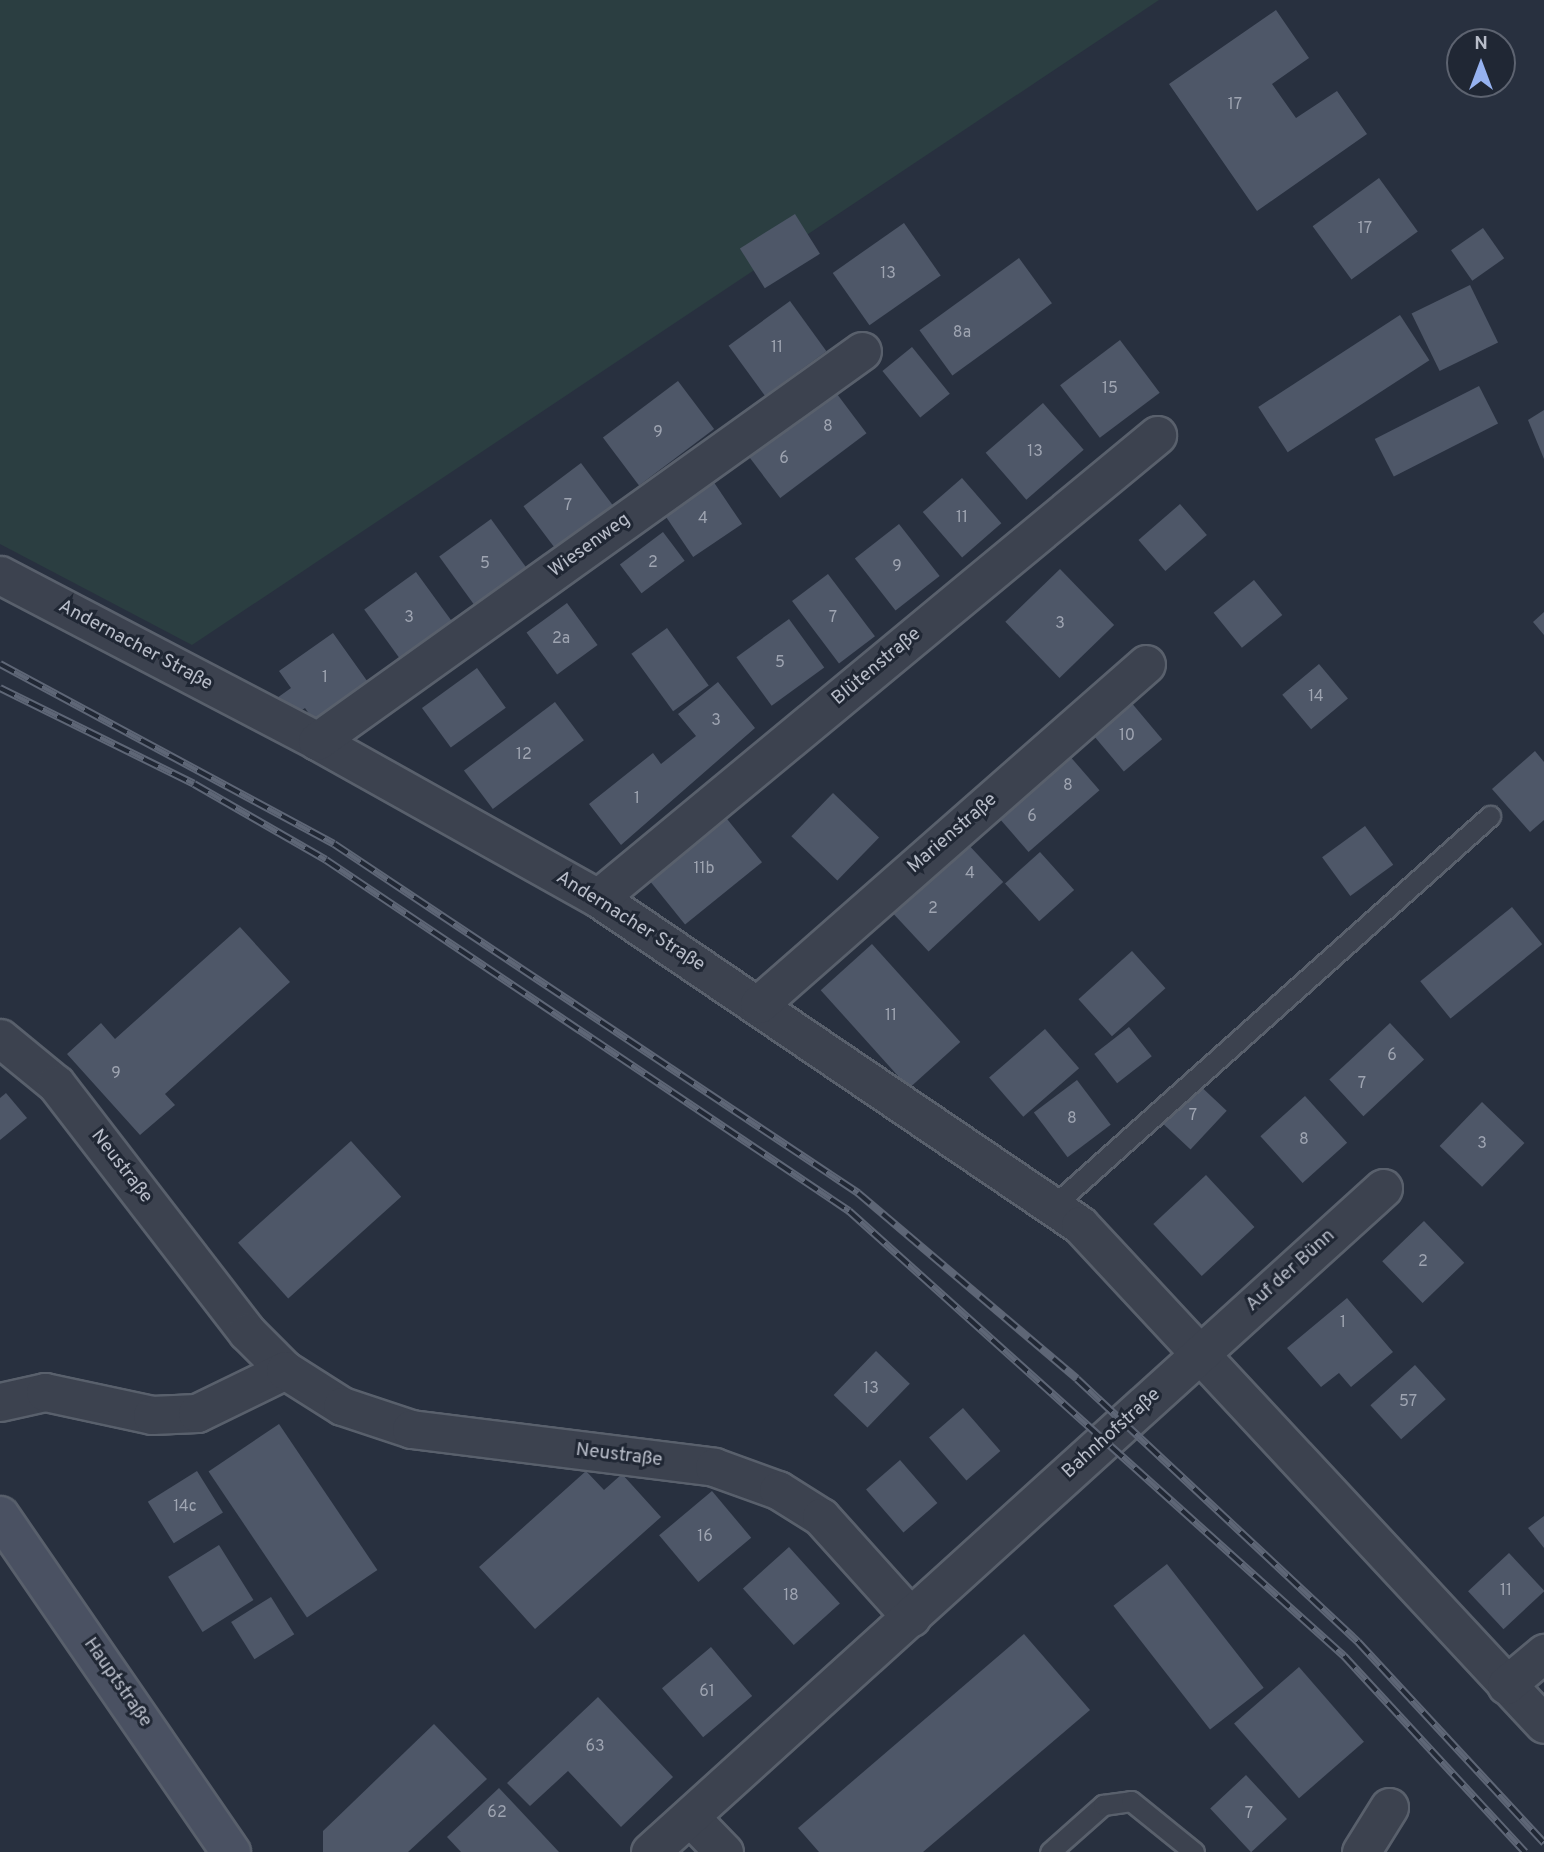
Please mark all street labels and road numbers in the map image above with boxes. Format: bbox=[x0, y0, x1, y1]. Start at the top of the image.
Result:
street label: Wiesenweg bbox=[545, 509, 635, 583]
street label: Andernacher Straße bbox=[54, 596, 216, 696]
street label: Blütenstraße bbox=[828, 623, 926, 711]
street label: Marienstraße bbox=[904, 789, 1002, 879]
street label: Andernacher Straße bbox=[551, 867, 709, 977]
street label: Neustraße bbox=[85, 1126, 157, 1208]
street label: Auf der Bünn bbox=[1242, 1225, 1340, 1317]
street label: Bahnhofstraße bbox=[1058, 1384, 1166, 1484]
street label: Neustraße bbox=[574, 1439, 664, 1473]
street label: Hauptstraße bbox=[78, 1634, 156, 1732]

